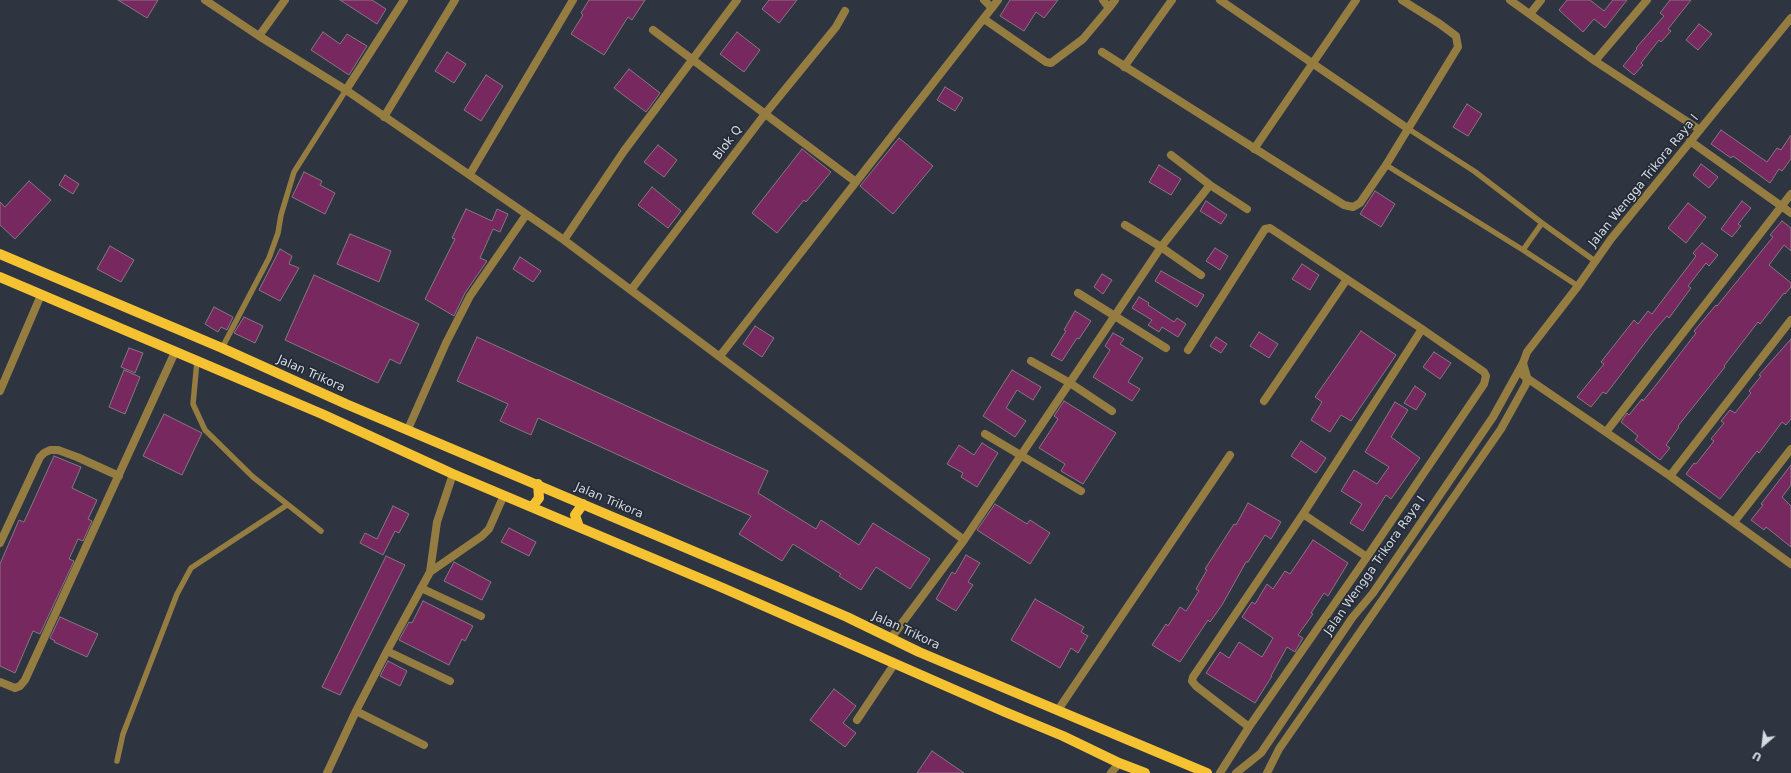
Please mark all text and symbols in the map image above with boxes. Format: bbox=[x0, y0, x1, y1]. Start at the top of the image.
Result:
street label: Jalan Wengga Trikora Raya I bbox=[1586, 112, 1702, 250]
street label: Blok Q bbox=[710, 123, 746, 163]
street label: Jalan Trikora bbox=[275, 353, 347, 395]
street label: Jalan Trikora bbox=[573, 480, 645, 522]
street label: Jalan Wengga Trikora Raya I bbox=[1321, 494, 1429, 638]
street label: Jalan Trikora bbox=[870, 609, 942, 653]
north arrow bbox=[1743, 725, 1783, 765]
text: U bbox=[1750, 748, 1764, 764]

